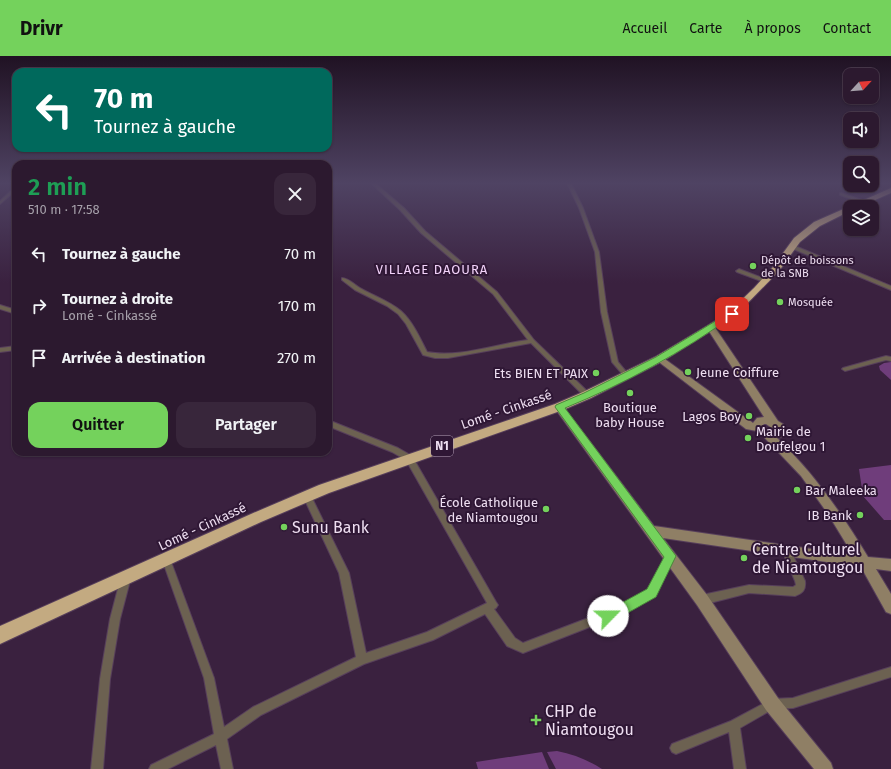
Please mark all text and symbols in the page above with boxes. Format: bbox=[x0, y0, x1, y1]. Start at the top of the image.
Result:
text: Drivr bbox=[20, 17, 63, 40]
text: Accueil bbox=[622, 20, 667, 37]
text: Carte bbox=[689, 20, 722, 37]
text: À propos bbox=[744, 20, 801, 37]
text: Contact bbox=[823, 20, 871, 37]
north arrow bbox=[843, 68, 879, 104]
map controls bbox=[843, 68, 879, 236]
text: 70 m bbox=[94, 82, 153, 115]
icon: left bbox=[28, 84, 80, 136]
button: sound bbox=[843, 112, 879, 148]
text: Tournez à gauche bbox=[94, 116, 236, 138]
button: search bbox=[843, 156, 879, 192]
text: 2 min bbox=[28, 173, 87, 201]
button: close bbox=[274, 173, 316, 215]
button: layers bbox=[843, 200, 879, 236]
text: 510 m · 17:58 bbox=[28, 202, 100, 217]
icon: left bbox=[28, 243, 50, 265]
text: Tournez à gauche bbox=[62, 245, 181, 263]
text: 70 m bbox=[284, 245, 316, 263]
place label: Dépôt de boissons de la SNB bbox=[761, 254, 854, 280]
marker: Dépôt de boissons de la SNB bbox=[748, 261, 758, 271]
district label: VILLAGE DAOURA bbox=[376, 262, 488, 277]
text: Tournez à droite bbox=[62, 290, 173, 308]
icon: right bbox=[28, 295, 50, 317]
place label: Mosquée bbox=[788, 296, 833, 309]
text: 170 m bbox=[278, 297, 316, 315]
pin bbox=[715, 297, 749, 331]
marker: Mosquée bbox=[775, 297, 785, 307]
icon: arrive bbox=[721, 303, 743, 325]
text: Lomé - Cinkassé bbox=[62, 308, 157, 323]
icon: arrive bbox=[28, 347, 50, 369]
text: Arrivée à destination bbox=[62, 349, 205, 367]
text: 270 m bbox=[277, 349, 316, 367]
place label: Jeune Coiffure bbox=[696, 365, 779, 380]
place label: Ets BIEN ET PAIX bbox=[494, 366, 588, 381]
marker: Jeune Coiffure bbox=[683, 367, 693, 377]
marker: Ets BIEN ET PAIX bbox=[591, 368, 601, 378]
street label: Lomé - Cinkassé bbox=[459, 387, 554, 432]
marker: Boutique baby House bbox=[625, 388, 635, 398]
place label: Boutique baby House bbox=[595, 400, 665, 430]
button: Quitter bbox=[28, 402, 168, 448]
button: Partager bbox=[176, 402, 316, 448]
place label: Lagos Boy bbox=[682, 409, 742, 424]
marker: Lagos Boy bbox=[744, 411, 754, 421]
place label: Mairie de Doufelgou 1 bbox=[756, 424, 825, 454]
marker: Mairie de Doufelgou 1 bbox=[743, 433, 753, 443]
road number: N1 bbox=[431, 436, 453, 456]
place label: Bar Maleeka bbox=[805, 483, 877, 498]
marker: Bar Maleeka bbox=[792, 485, 802, 495]
place label: École Catholique de Niamtougou bbox=[439, 495, 538, 525]
street label: Lomé - Cinkassé bbox=[156, 500, 249, 553]
marker: École Catholique de Niamtougou bbox=[541, 504, 551, 514]
place label: IB Bank bbox=[808, 508, 852, 523]
marker: IB Bank bbox=[855, 510, 865, 520]
place label: Sunu Bank bbox=[292, 518, 370, 537]
marker: Sunu Bank bbox=[279, 522, 289, 532]
place label: Centre Culturel de Niamtougou bbox=[752, 540, 863, 577]
marker: Centre Culturel de Niamtougou bbox=[739, 553, 749, 563]
position arrow bbox=[587, 595, 629, 637]
place label: CHP de Niamtougou bbox=[545, 702, 634, 739]
marker: CHP de Niamtougou bbox=[530, 714, 542, 726]

